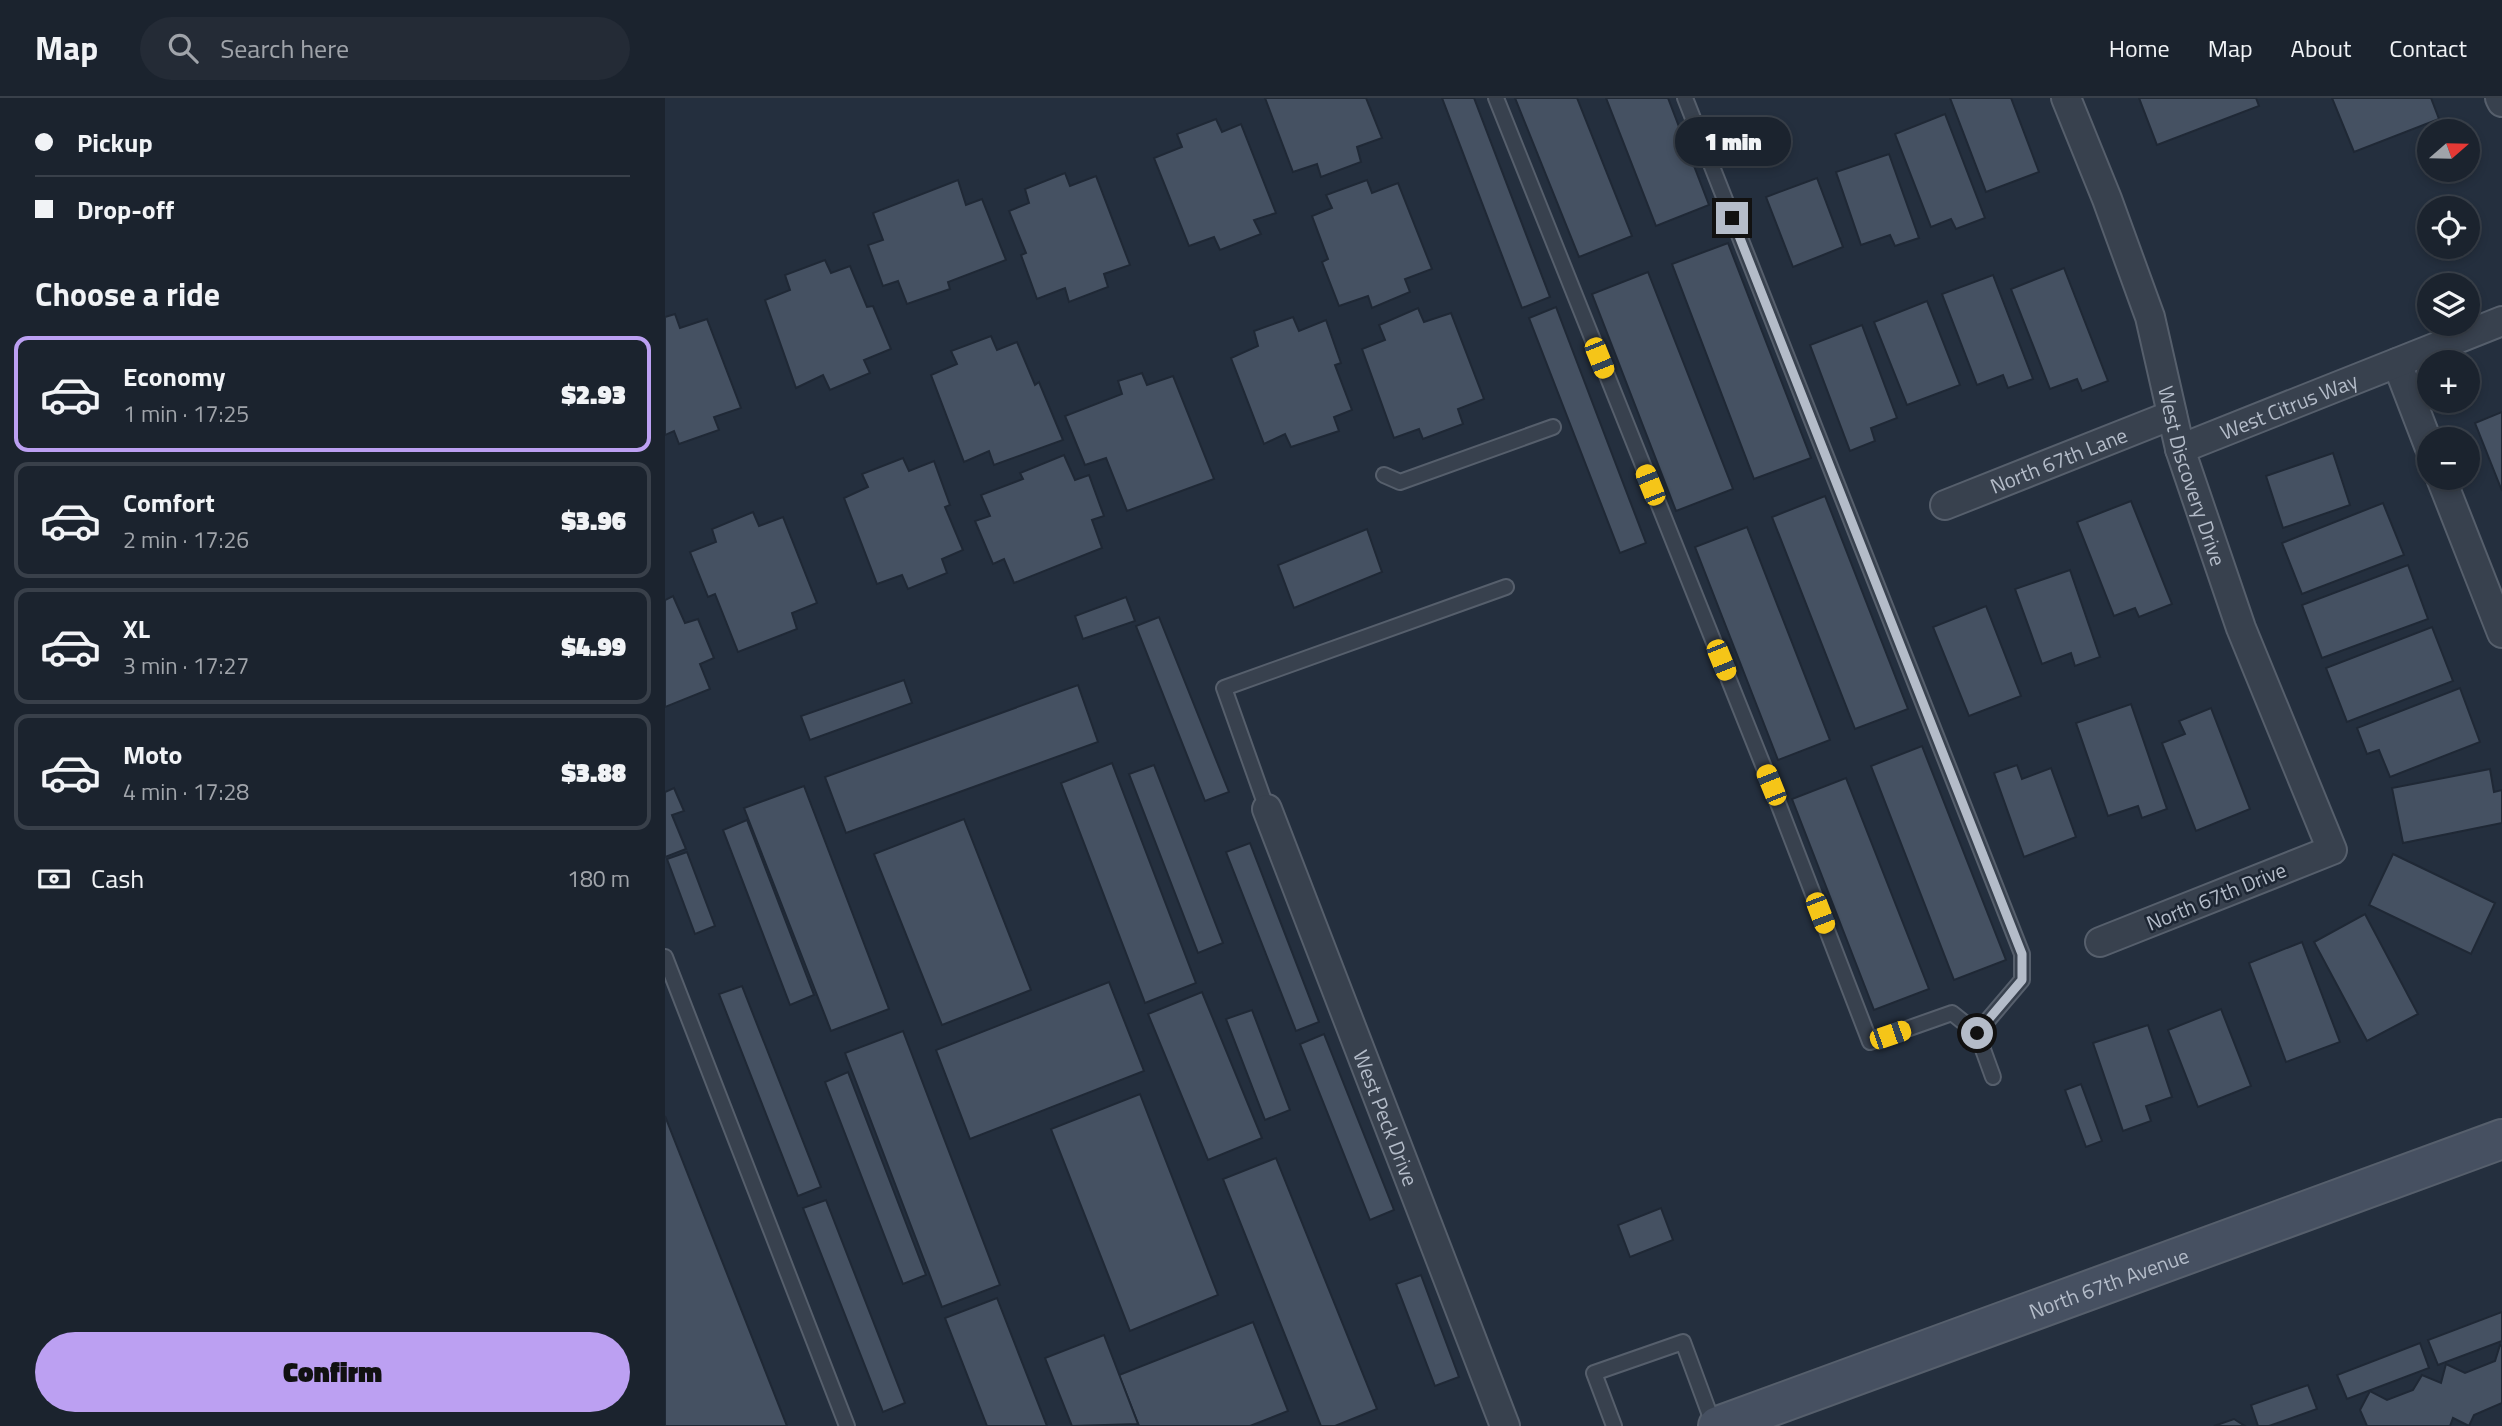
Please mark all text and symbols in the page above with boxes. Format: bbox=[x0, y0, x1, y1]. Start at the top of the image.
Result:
search box bbox=[140, 17, 630, 80]
text: Map bbox=[35, 23, 98, 73]
icon: search bbox=[164, 29, 202, 67]
text: Search here bbox=[220, 29, 349, 68]
text: Home bbox=[2109, 30, 2170, 66]
text: Map bbox=[2208, 30, 2253, 66]
text: About bbox=[2291, 30, 2351, 66]
text: Contact bbox=[2389, 30, 2467, 66]
callout: 1 min bbox=[1674, 116, 1790, 166]
north arrow bbox=[2417, 119, 2480, 182]
map controls bbox=[2417, 119, 2480, 490]
text: Pickup bbox=[77, 123, 153, 162]
text: 1 min bbox=[1704, 124, 1762, 159]
text: Drop-off bbox=[77, 190, 174, 229]
button: locate bbox=[2417, 196, 2480, 259]
route end bbox=[1716, 202, 1748, 234]
text: Choose a ride bbox=[35, 270, 220, 318]
button: layers bbox=[2417, 273, 2480, 336]
car bbox=[1582, 335, 1617, 381]
button: + bbox=[2417, 350, 2480, 413]
text: Economy bbox=[123, 357, 225, 396]
icon: car bbox=[39, 363, 102, 426]
street label: West Citrus Way bbox=[2215, 364, 2362, 448]
text: $2.93 bbox=[561, 375, 626, 414]
street label: West Discovery Drive bbox=[2150, 383, 2235, 570]
text: 1 min · 17:25 bbox=[123, 396, 249, 431]
street label: North 67th Lane bbox=[1985, 418, 2132, 502]
button: − bbox=[2417, 427, 2480, 490]
car bbox=[1633, 462, 1668, 508]
text: Comfort bbox=[123, 483, 215, 522]
icon: car bbox=[39, 489, 102, 552]
text: $3.96 bbox=[561, 501, 626, 540]
text: 2 min · 17:26 bbox=[123, 522, 249, 557]
text: XL bbox=[123, 609, 150, 648]
icon: car bbox=[39, 615, 102, 678]
text: $4.99 bbox=[561, 627, 626, 666]
car bbox=[1704, 637, 1739, 683]
text: 3 min · 17:27 bbox=[123, 648, 249, 683]
text: Moto bbox=[123, 735, 182, 774]
icon: car bbox=[39, 741, 102, 804]
text: $3.88 bbox=[561, 753, 626, 792]
car bbox=[1754, 762, 1789, 808]
text: 4 min · 17:28 bbox=[123, 774, 249, 809]
street label: North 67th Drive bbox=[2141, 853, 2291, 939]
text: Cash bbox=[91, 859, 144, 898]
icon: cash bbox=[35, 860, 73, 898]
text: 180 m bbox=[567, 861, 630, 896]
car bbox=[1803, 890, 1838, 936]
route start bbox=[1961, 1017, 1993, 1049]
car bbox=[1867, 1018, 1914, 1052]
street label: West Peck Drive bbox=[1345, 1045, 1427, 1190]
street label: North 67th Avenue bbox=[2024, 1239, 2193, 1327]
button: Confirm bbox=[35, 1332, 630, 1412]

